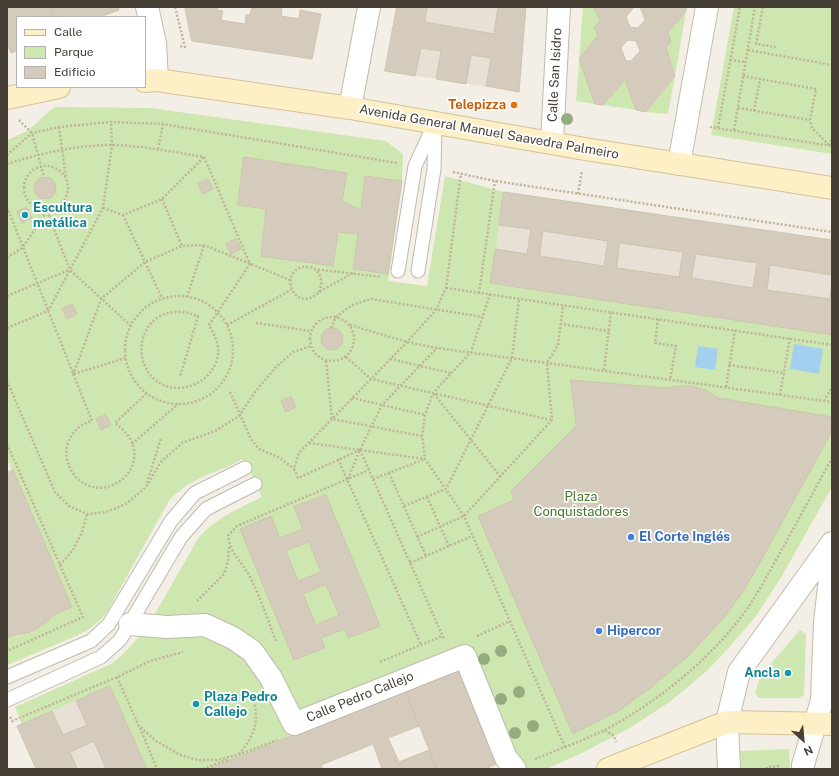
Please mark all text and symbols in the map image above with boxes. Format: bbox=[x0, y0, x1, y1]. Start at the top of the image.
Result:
legend bbox=[16, 16, 146, 88]
text: Calle bbox=[54, 25, 82, 39]
street label: Calle San Isidro bbox=[545, 28, 565, 122]
text: Parque bbox=[54, 45, 94, 59]
text: Edificio bbox=[54, 65, 96, 79]
place label: Telepizza bbox=[448, 97, 506, 113]
marker: Telepizza bbox=[509, 100, 519, 110]
street label: Avenida General Manuel Saavedra Palmeiro bbox=[358, 101, 620, 163]
place label: Escultura metálica bbox=[33, 200, 92, 231]
marker: Escultura metálica bbox=[20, 210, 30, 220]
park label: Plaza Conquistadores bbox=[534, 489, 628, 520]
place label: El Corte Inglés bbox=[639, 529, 730, 545]
marker: El Corte Inglés bbox=[626, 532, 636, 542]
place label: Hipercor bbox=[607, 623, 661, 639]
marker: Hipercor bbox=[594, 626, 604, 636]
place label: Ancla bbox=[744, 665, 780, 681]
street label: Calle Pedro Callejo bbox=[304, 668, 416, 726]
marker: Ancla bbox=[783, 668, 793, 678]
place label: Plaza Pedro Callejo bbox=[204, 689, 277, 720]
marker: Plaza Pedro Callejo bbox=[191, 699, 201, 709]
north arrow bbox=[783, 720, 823, 760]
text: N bbox=[802, 744, 815, 758]

